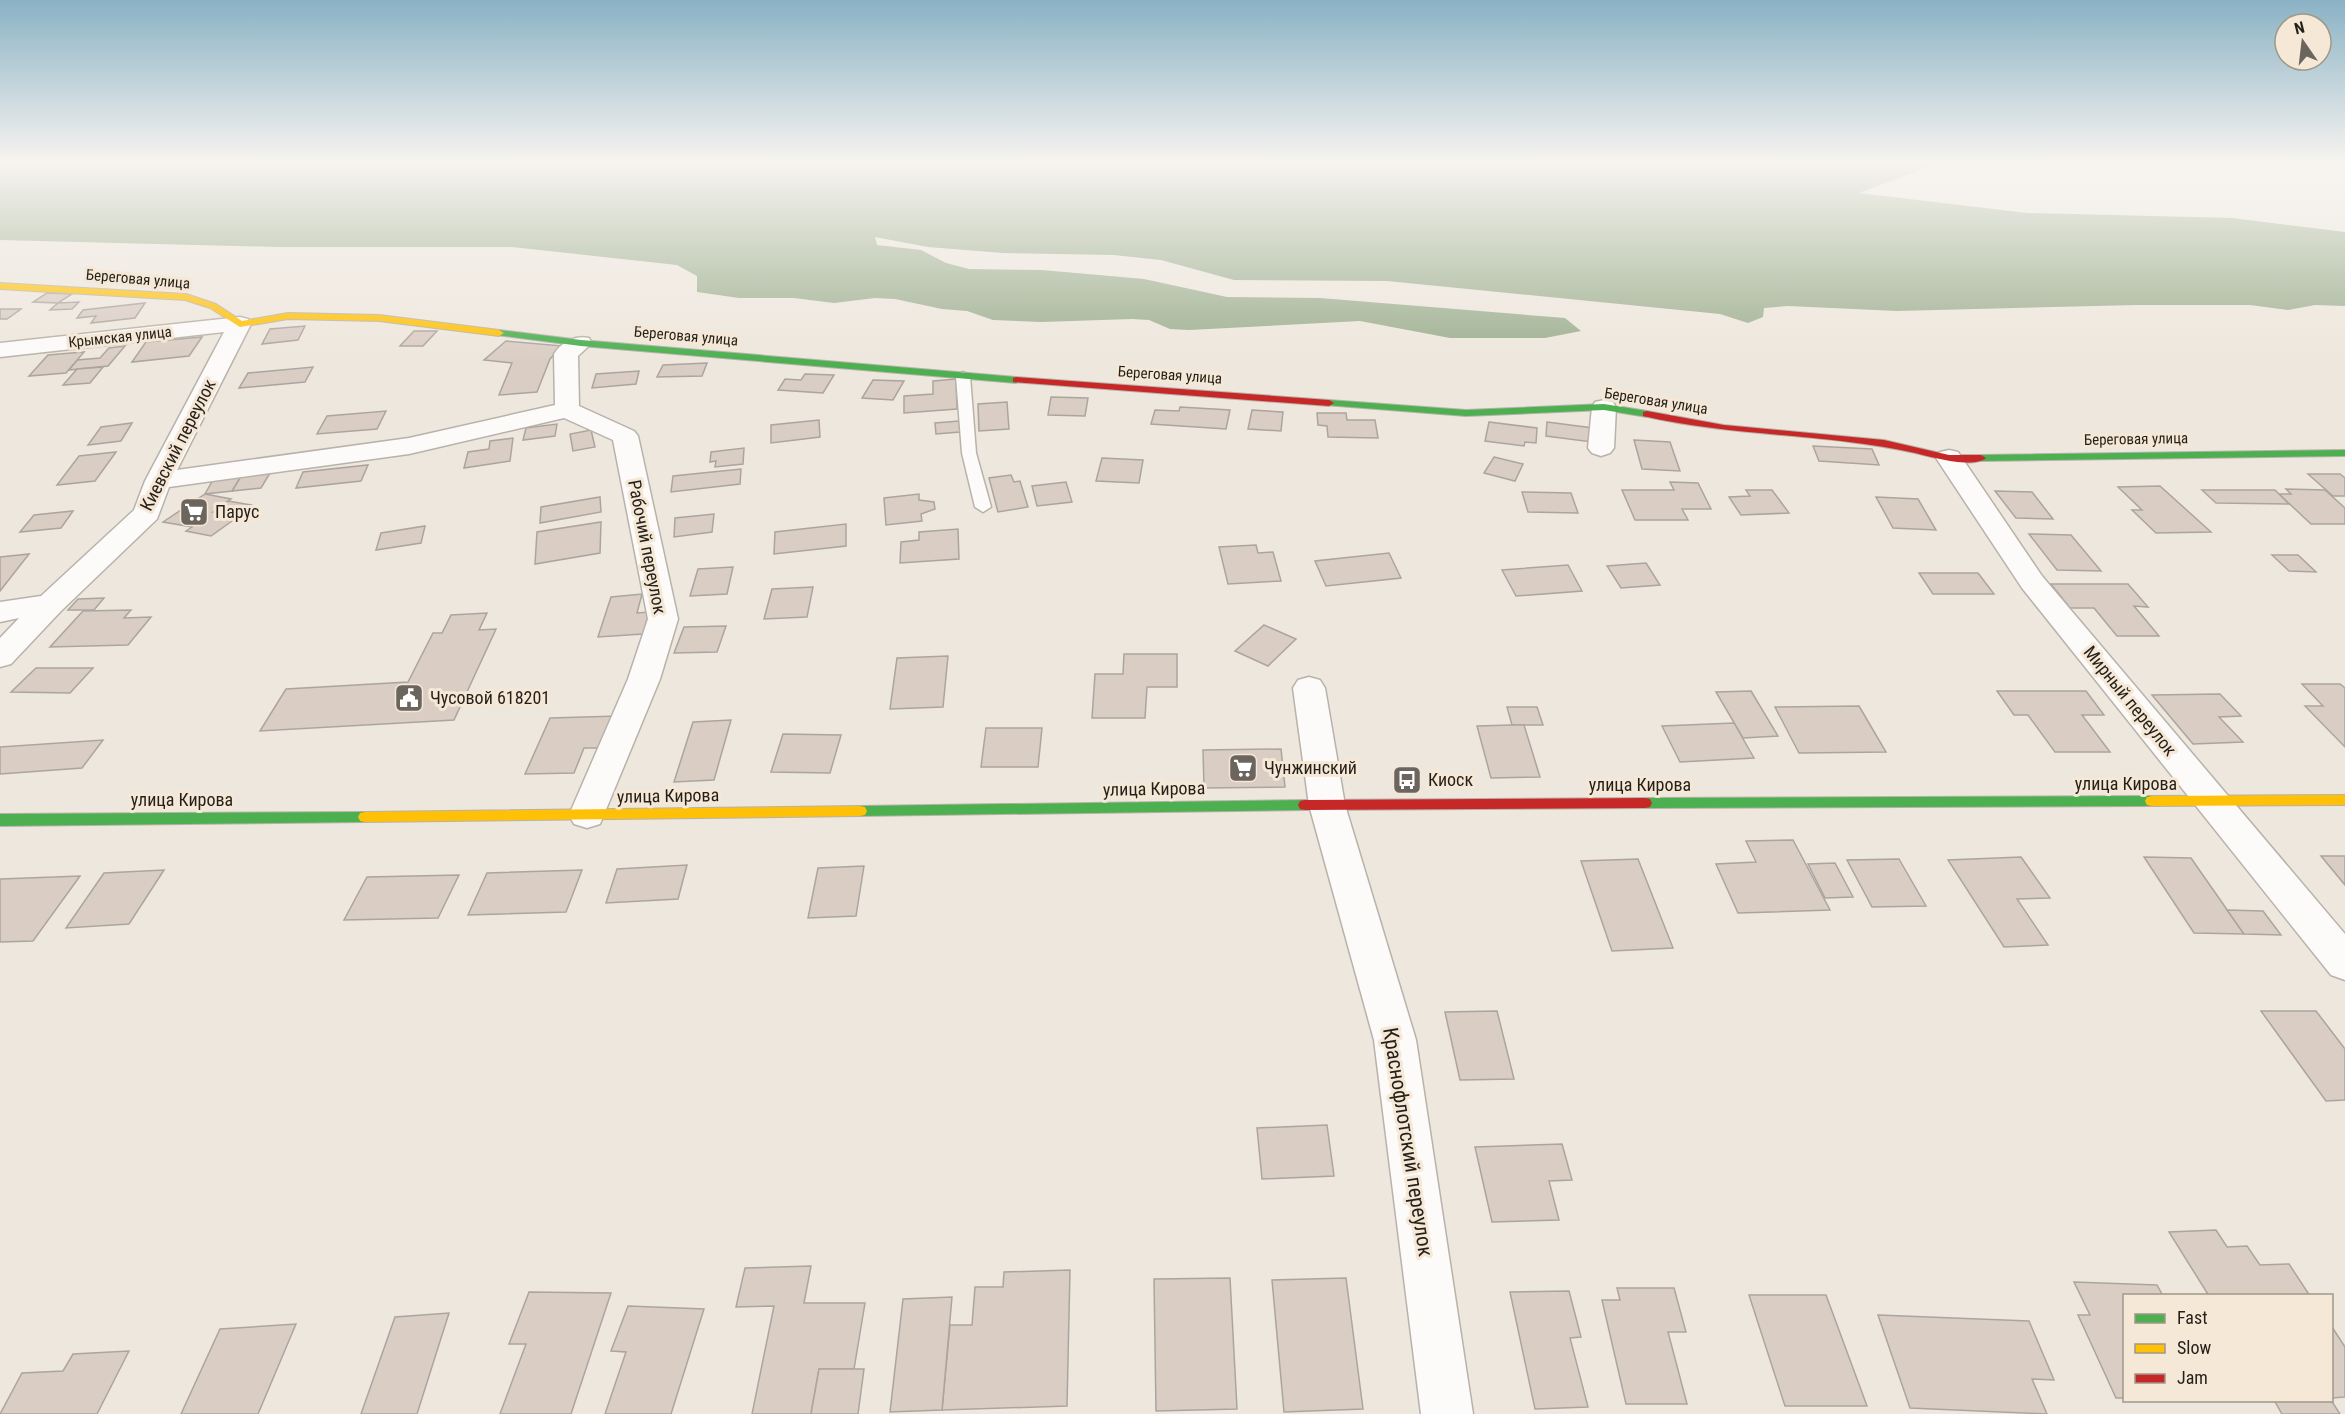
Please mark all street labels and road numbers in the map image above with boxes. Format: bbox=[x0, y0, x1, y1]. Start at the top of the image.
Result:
street label: Береговая улица bbox=[85, 265, 191, 293]
street label: Береговая улица bbox=[633, 322, 739, 350]
street label: Крымская улица bbox=[67, 323, 173, 351]
street label: Береговая улица bbox=[1117, 362, 1223, 388]
street label: Киевский переулок bbox=[135, 375, 220, 514]
street label: Береговая улица bbox=[1603, 384, 1709, 418]
street label: Береговая улица bbox=[2084, 429, 2188, 449]
street label: Рабочий переулок bbox=[624, 478, 671, 616]
street label: Мирный переулок bbox=[2080, 642, 2181, 760]
street label: улица Кирова bbox=[2075, 773, 2177, 794]
street label: улица Кирова bbox=[1589, 774, 1691, 795]
street label: улица Кирова bbox=[1103, 777, 1205, 800]
street label: улица Кирова bbox=[617, 784, 719, 807]
street label: улица Кирова bbox=[131, 789, 233, 810]
street label: Краснофлотский переулок bbox=[1378, 1026, 1438, 1258]

